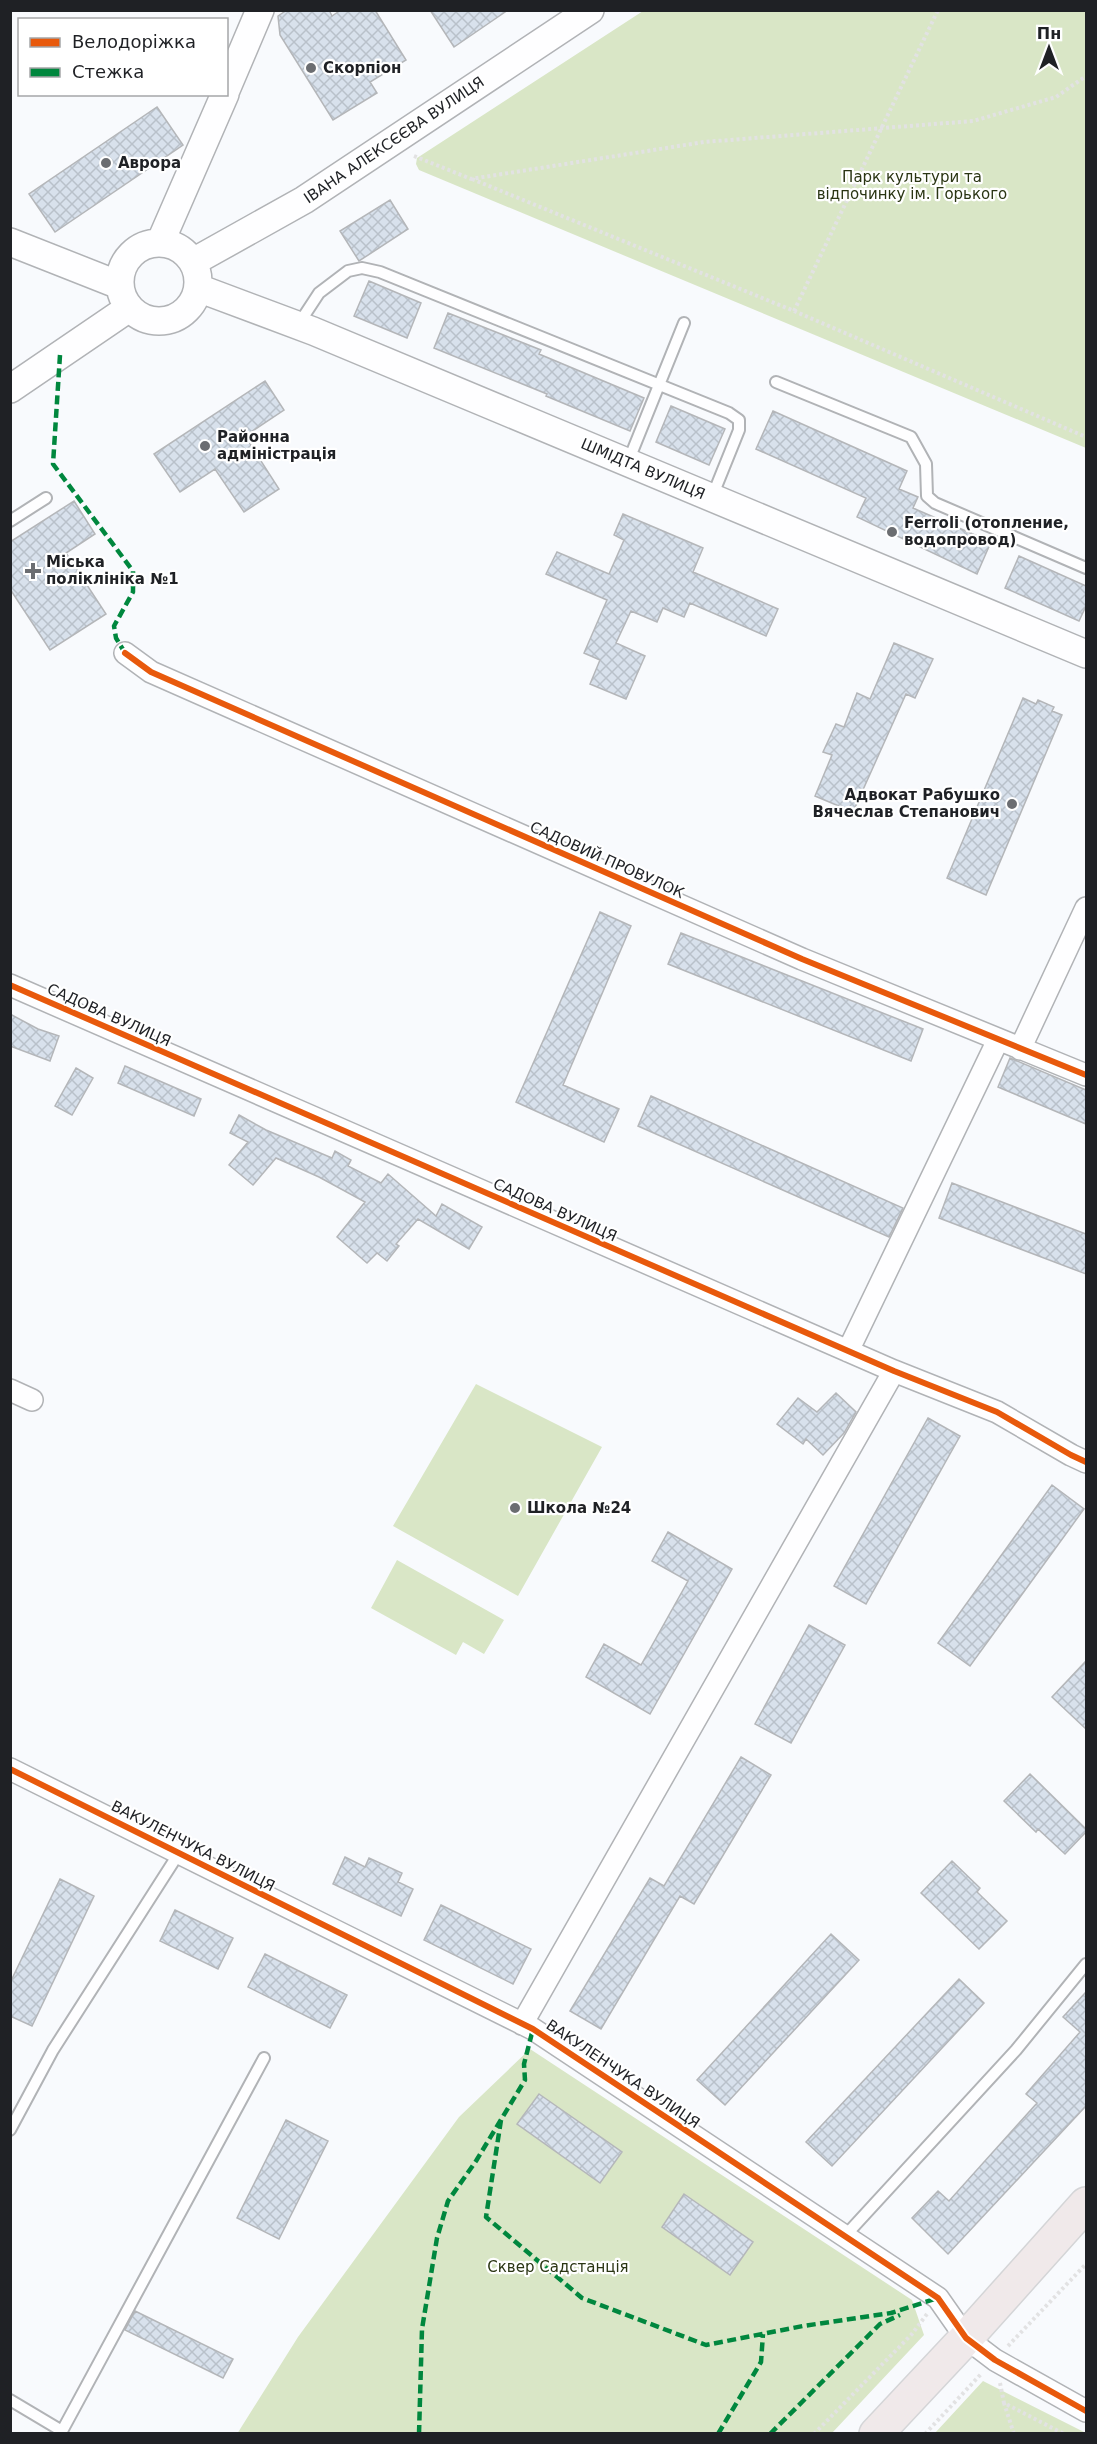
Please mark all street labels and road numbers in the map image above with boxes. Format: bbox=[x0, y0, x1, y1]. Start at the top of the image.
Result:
street label: ІВАНА АЛЕКСЄЄВА ВУЛИЦЯ bbox=[300, 73, 488, 207]
street label: ШМІДТА ВУЛИЦЯ bbox=[578, 435, 708, 503]
street label: САДОВИЙ ПРОВУЛОК bbox=[527, 817, 688, 902]
street label: САДОВА ВУЛИЦЯ bbox=[44, 980, 174, 1050]
street label: САДОВА ВУЛИЦЯ bbox=[490, 1175, 620, 1245]
street label: ВАКУЛЕНЧУКА ВУЛИЦЯ bbox=[108, 1797, 278, 1895]
street label: ВАКУЛЕНЧУКА ВУЛИЦЯ bbox=[543, 2016, 703, 2132]

